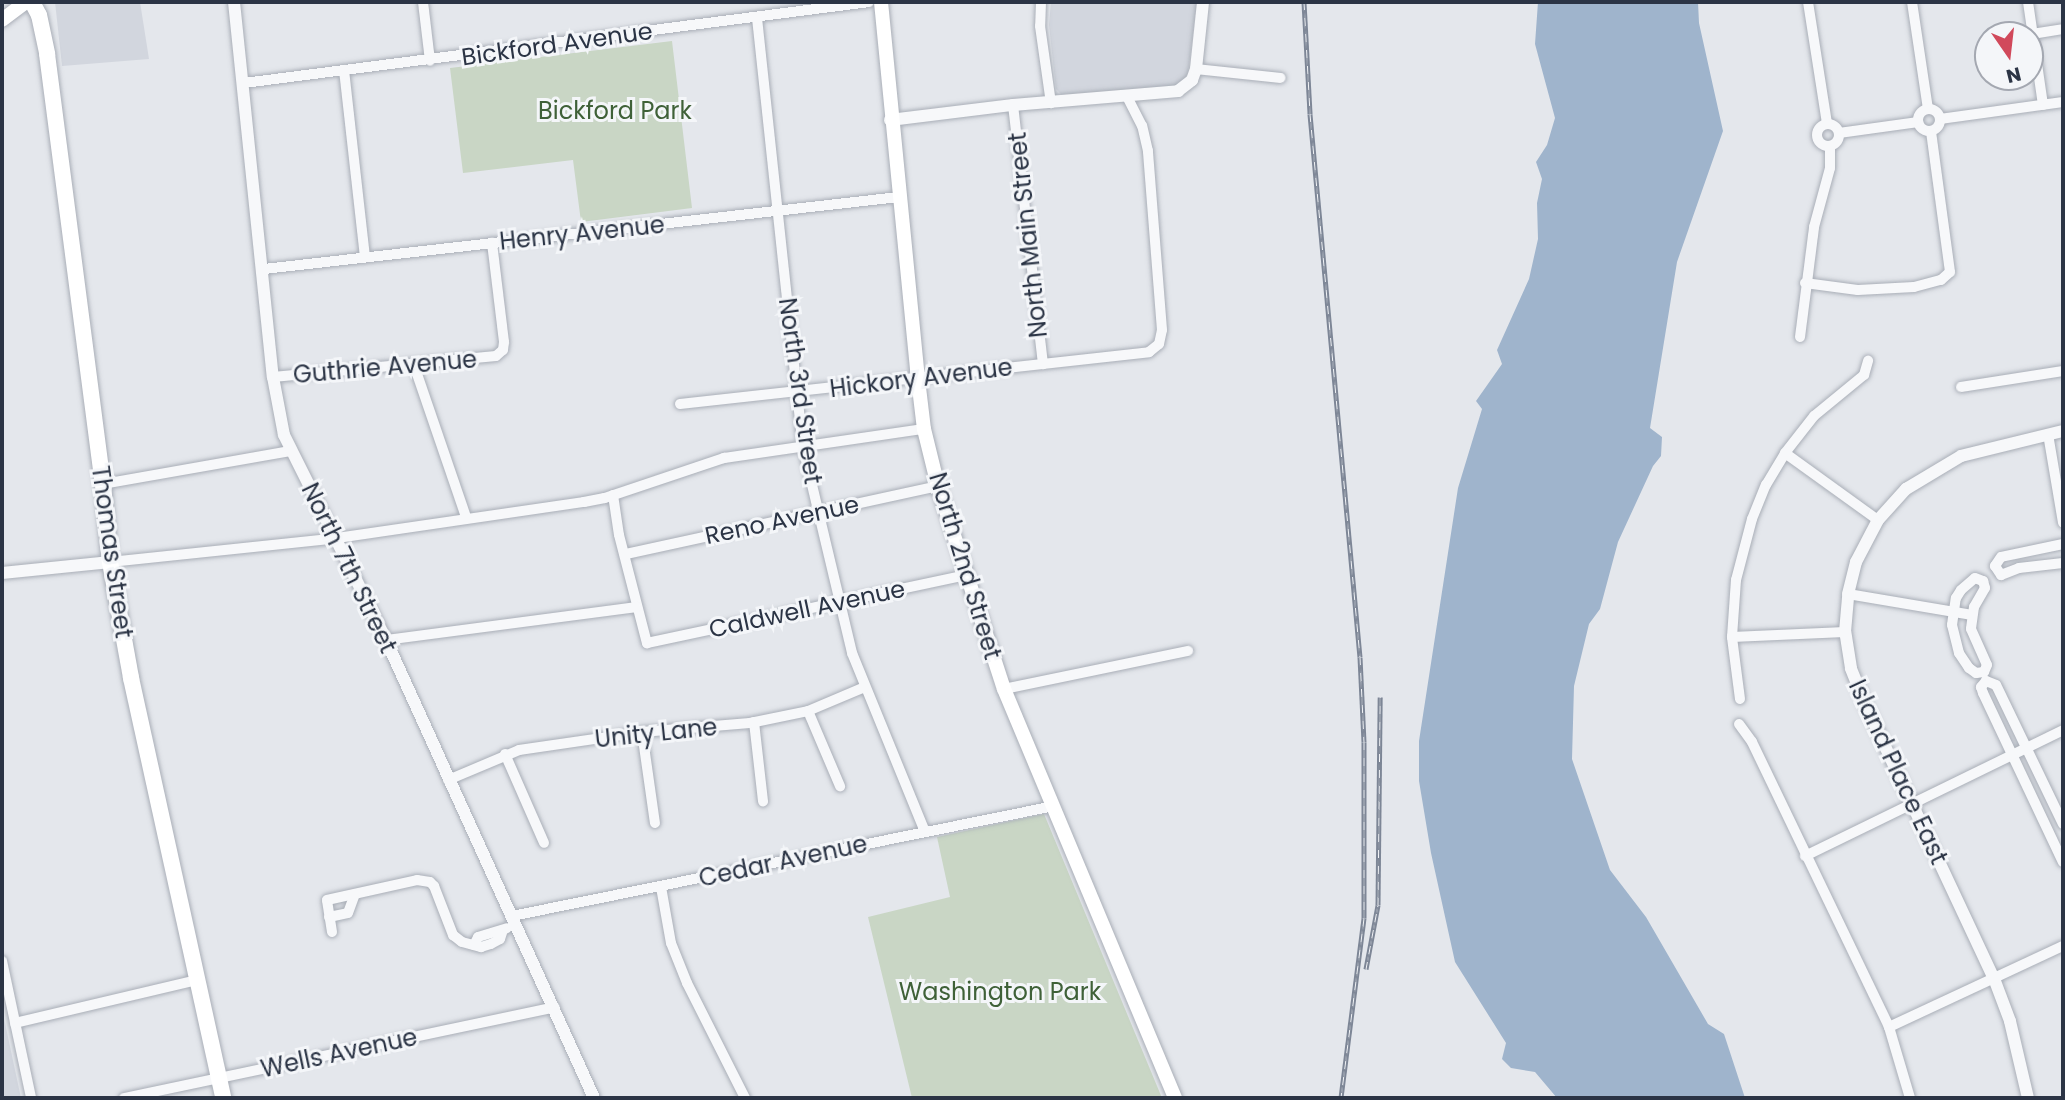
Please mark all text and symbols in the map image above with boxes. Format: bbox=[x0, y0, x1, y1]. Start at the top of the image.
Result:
street label: Bickford Avenue bbox=[460, 16, 654, 72]
north arrow bbox=[1974, 21, 2044, 91]
text: N bbox=[2004, 60, 2024, 90]
park label: Bickford Park bbox=[538, 97, 692, 125]
street label: North Main Street bbox=[1003, 131, 1053, 339]
street label: Henry Avenue bbox=[498, 210, 666, 256]
street label: North 3rd Street bbox=[773, 296, 827, 486]
street label: Guthrie Avenue bbox=[292, 345, 478, 389]
street label: Hickory Avenue bbox=[828, 353, 1014, 403]
street label: Thomas Street bbox=[86, 464, 138, 640]
street label: North 2nd Street bbox=[923, 469, 1007, 663]
street label: North 7th Street bbox=[295, 478, 403, 658]
street label: Reno Avenue bbox=[702, 490, 862, 550]
street label: Caldwell Avenue bbox=[706, 574, 908, 644]
street label: Island Place East bbox=[1843, 675, 1953, 869]
street label: Unity Lane bbox=[593, 712, 719, 754]
street label: Cedar Avenue bbox=[696, 829, 870, 893]
park label: Washington Park bbox=[899, 978, 1101, 1006]
street label: Wells Avenue bbox=[258, 1022, 420, 1084]

